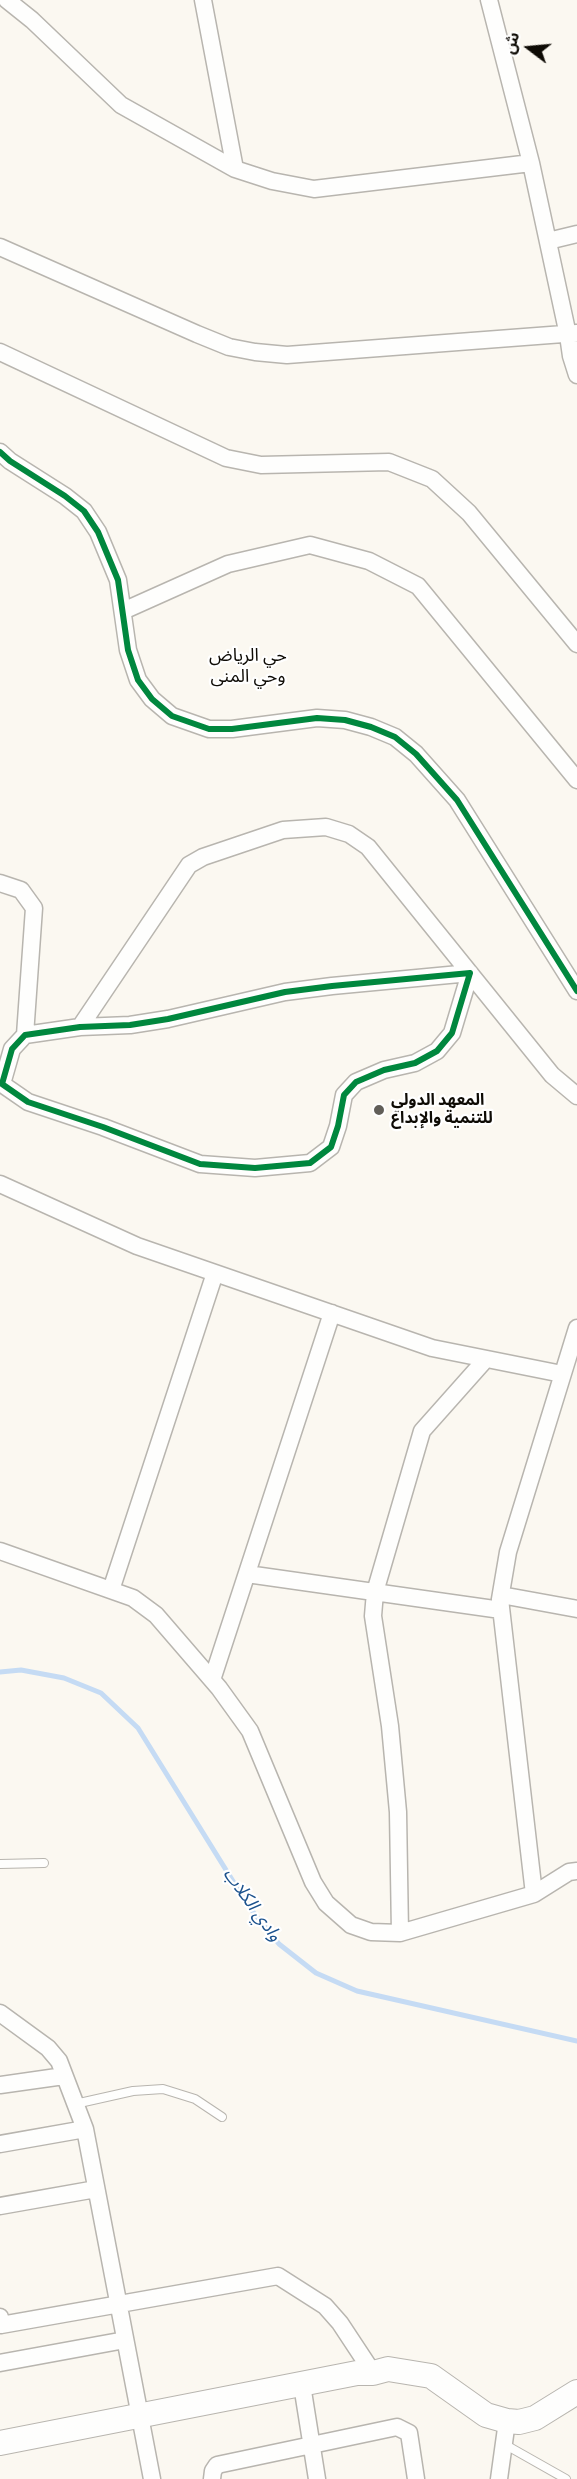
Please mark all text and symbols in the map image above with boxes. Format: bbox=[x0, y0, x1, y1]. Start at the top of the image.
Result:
north arrow bbox=[499, 18, 559, 78]
text: ش bbox=[499, 30, 523, 56]
district label: حي الرياض وحي المنى bbox=[209, 645, 287, 688]
place label: المعهد الدولي للتنمية والإبداع bbox=[391, 1091, 493, 1129]
marker: المعهد الدولي للتنمية والإبداع bbox=[372, 1103, 386, 1117]
water label: وادي الكلاب bbox=[218, 1864, 286, 1946]

